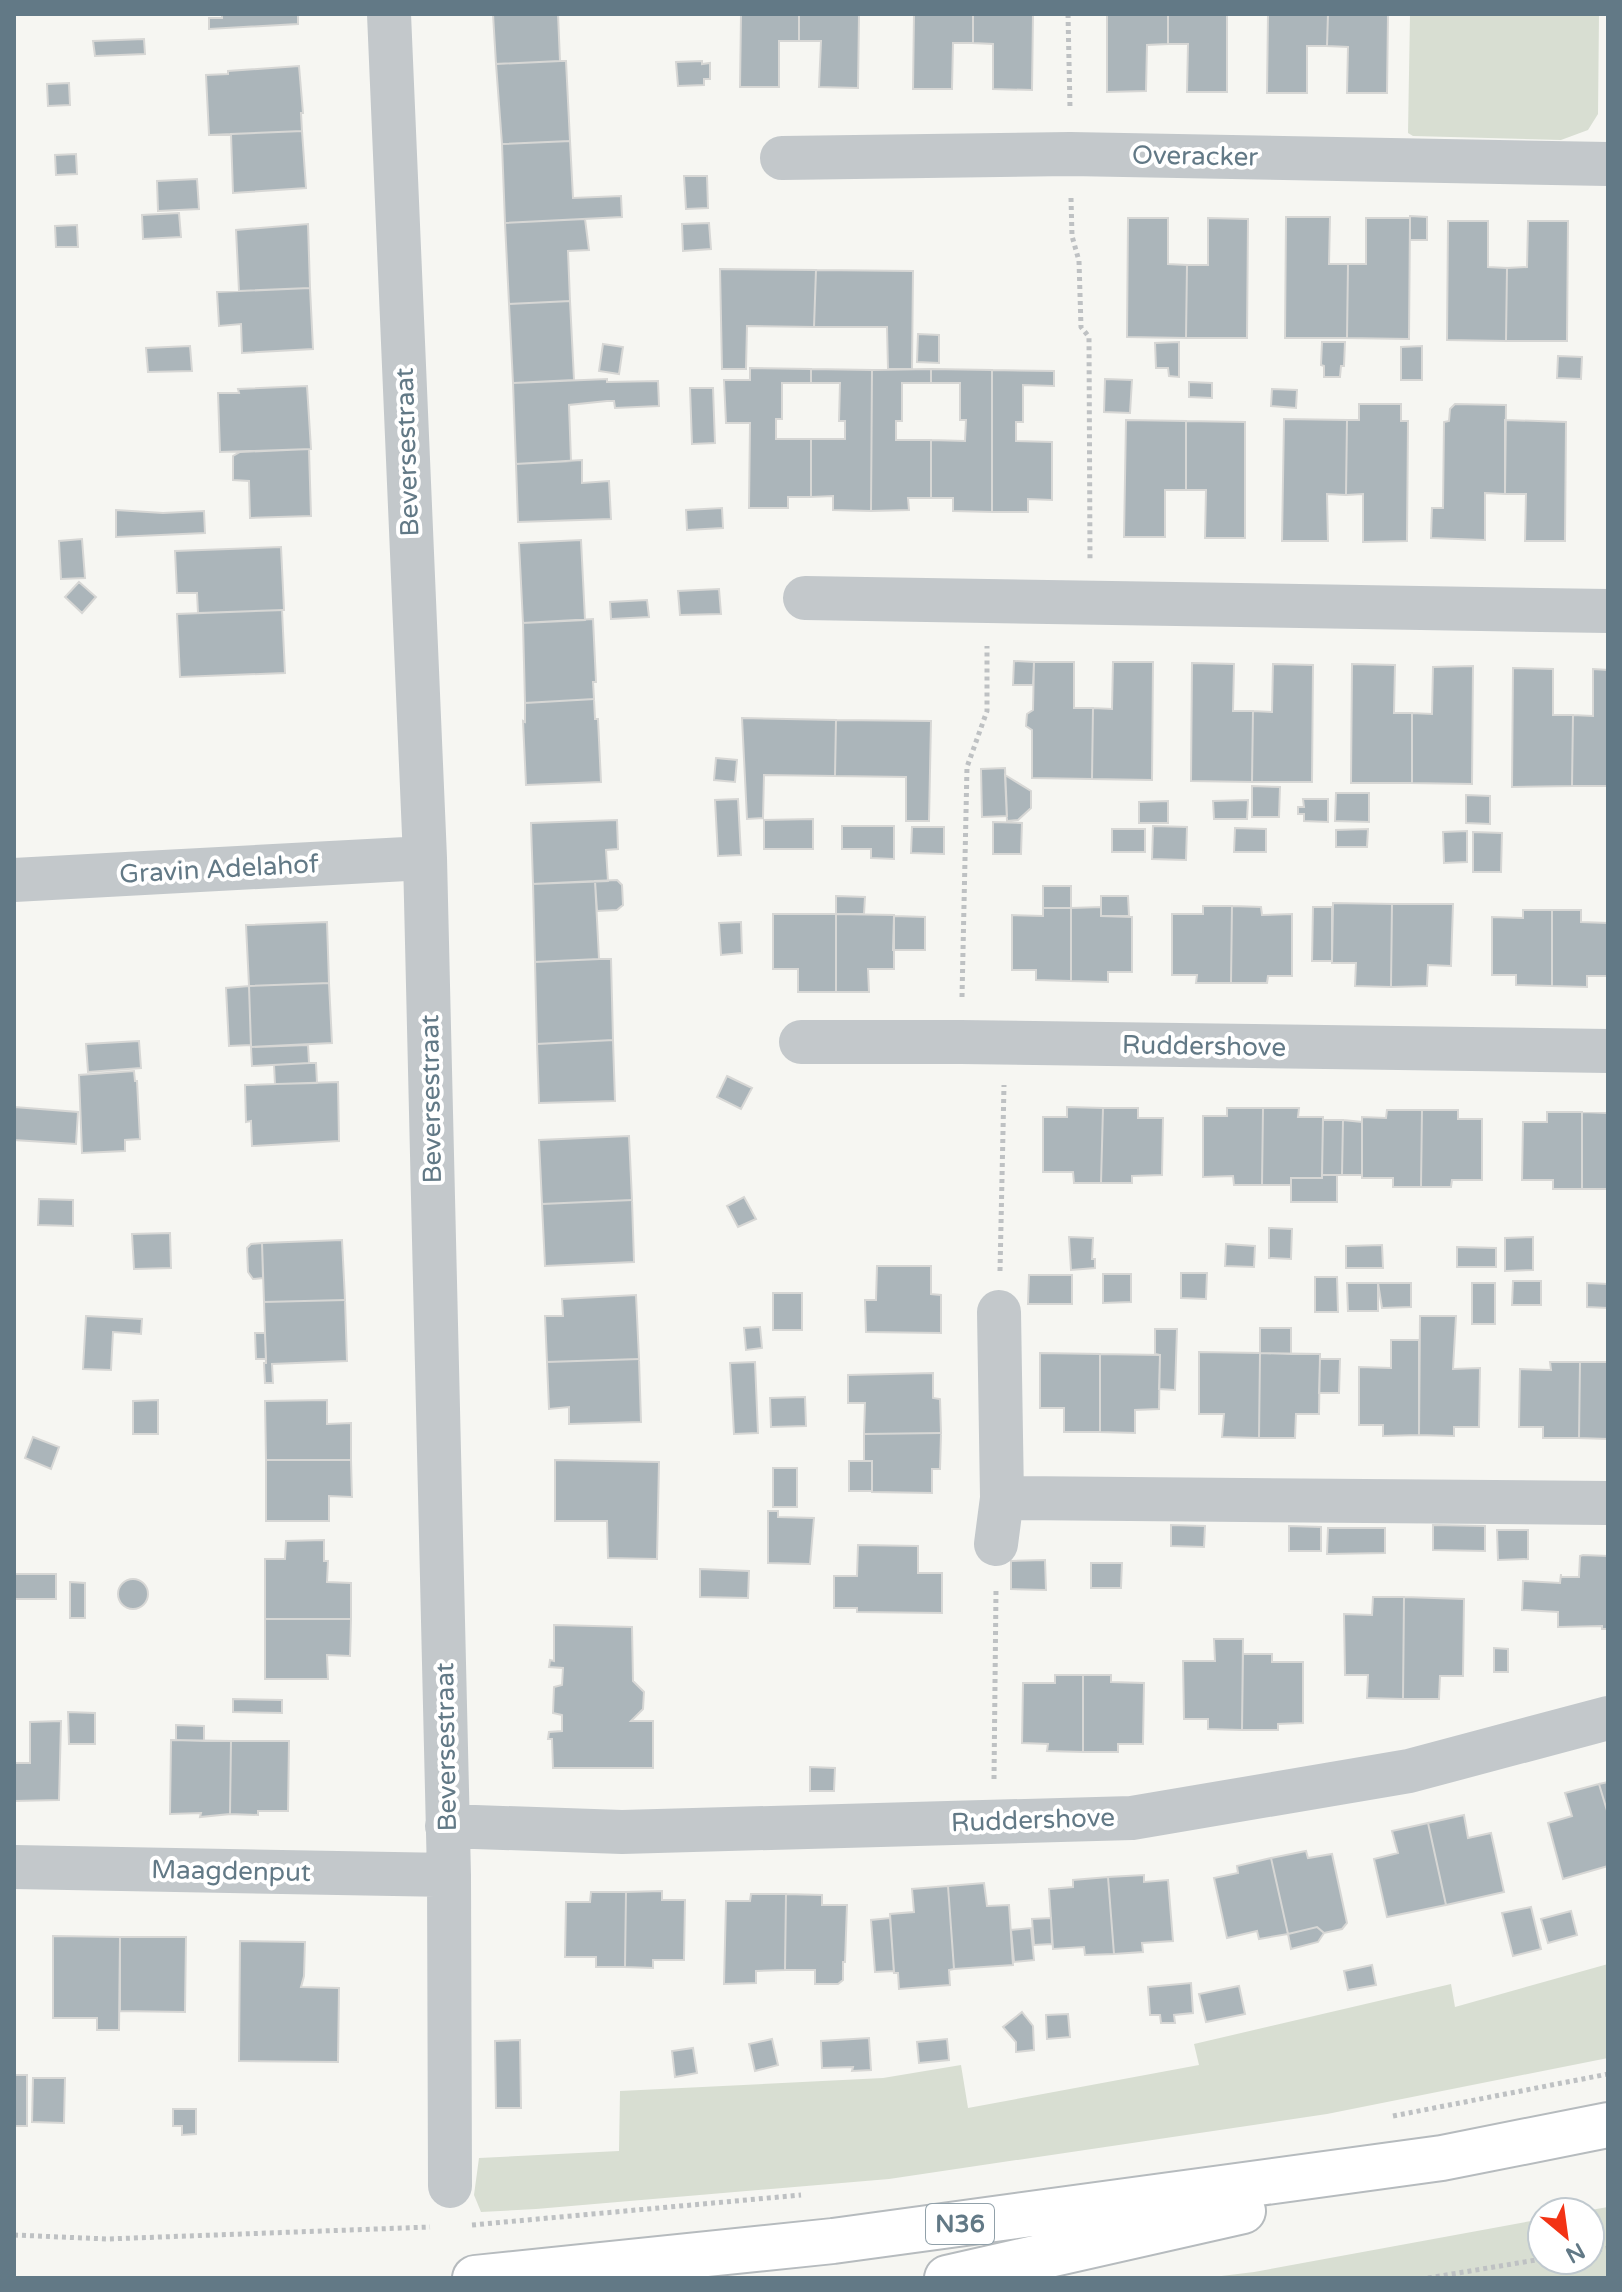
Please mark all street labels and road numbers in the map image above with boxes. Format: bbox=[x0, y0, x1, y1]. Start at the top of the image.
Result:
street label: Overacker bbox=[1132, 139, 1259, 173]
street label: Beversestraat bbox=[389, 367, 425, 537]
street label: Gravin Adelahof bbox=[119, 848, 320, 890]
street label: Beversestraat bbox=[414, 1014, 448, 1184]
street label: Ruddershove bbox=[1122, 1029, 1286, 1063]
street label: Beversestraat bbox=[429, 1662, 463, 1832]
street label: Ruddershove bbox=[950, 1802, 1116, 1838]
street label: Maagdenput bbox=[151, 1854, 311, 1888]
road number: N36 bbox=[926, 2204, 994, 2244]

